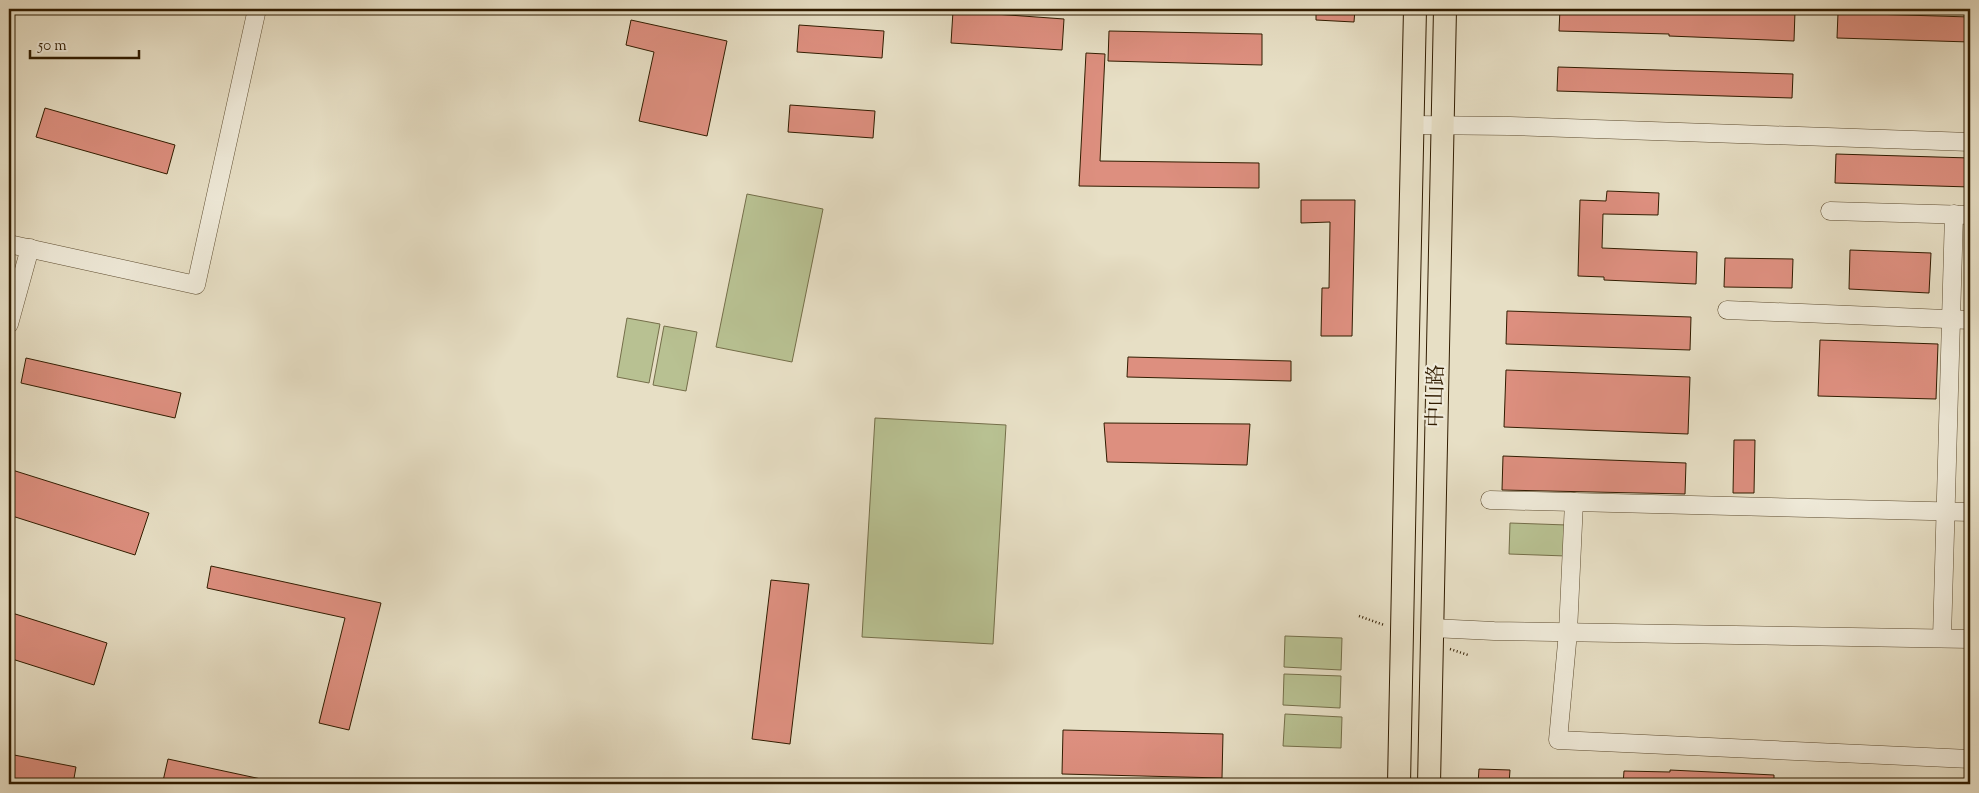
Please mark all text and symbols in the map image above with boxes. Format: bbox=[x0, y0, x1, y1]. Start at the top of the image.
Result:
scale bar bbox=[30, 28, 139, 60]
text: 50 m bbox=[37, 36, 67, 57]
street label: 中山路 bbox=[1421, 364, 1453, 428]

